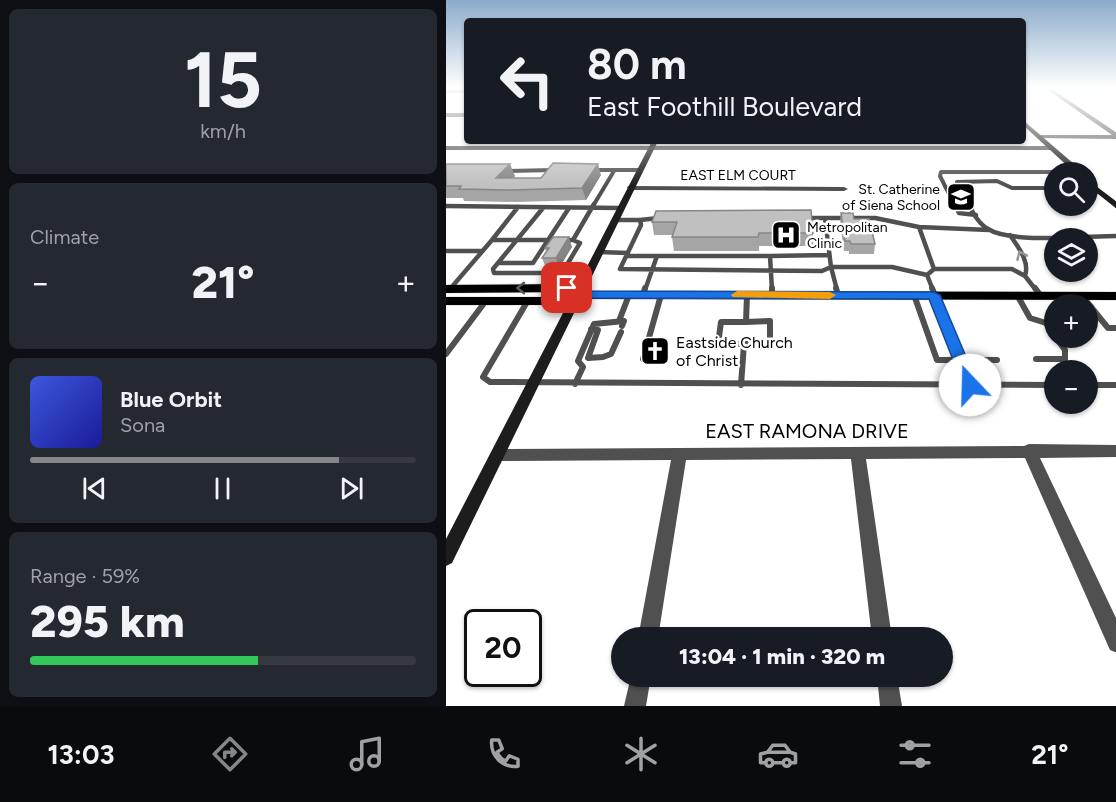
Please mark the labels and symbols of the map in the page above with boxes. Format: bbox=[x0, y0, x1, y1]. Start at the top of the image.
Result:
street label: EAST ELM COURT bbox=[680, 167, 796, 184]
place label: St. Catherine of Siena School bbox=[842, 181, 940, 214]
school or university icon: St. Catherine of Siena School bbox=[945, 181, 977, 213]
hospital icon: Metropolitan Clinic bbox=[770, 219, 802, 251]
place label: Metropolitan Clinic bbox=[807, 219, 888, 252]
one-way arrow bbox=[1017, 250, 1029, 261]
pin bbox=[541, 262, 592, 313]
one-way arrow bbox=[517, 282, 526, 294]
place label: Eastside Church of Christ bbox=[676, 333, 793, 370]
church icon: Eastside Church of Christ bbox=[639, 335, 671, 367]
position arrow bbox=[938, 353, 1002, 417]
street label: EAST RAMONA DRIVE bbox=[705, 419, 909, 443]
speed limit sign: 20 bbox=[464, 609, 542, 687]

